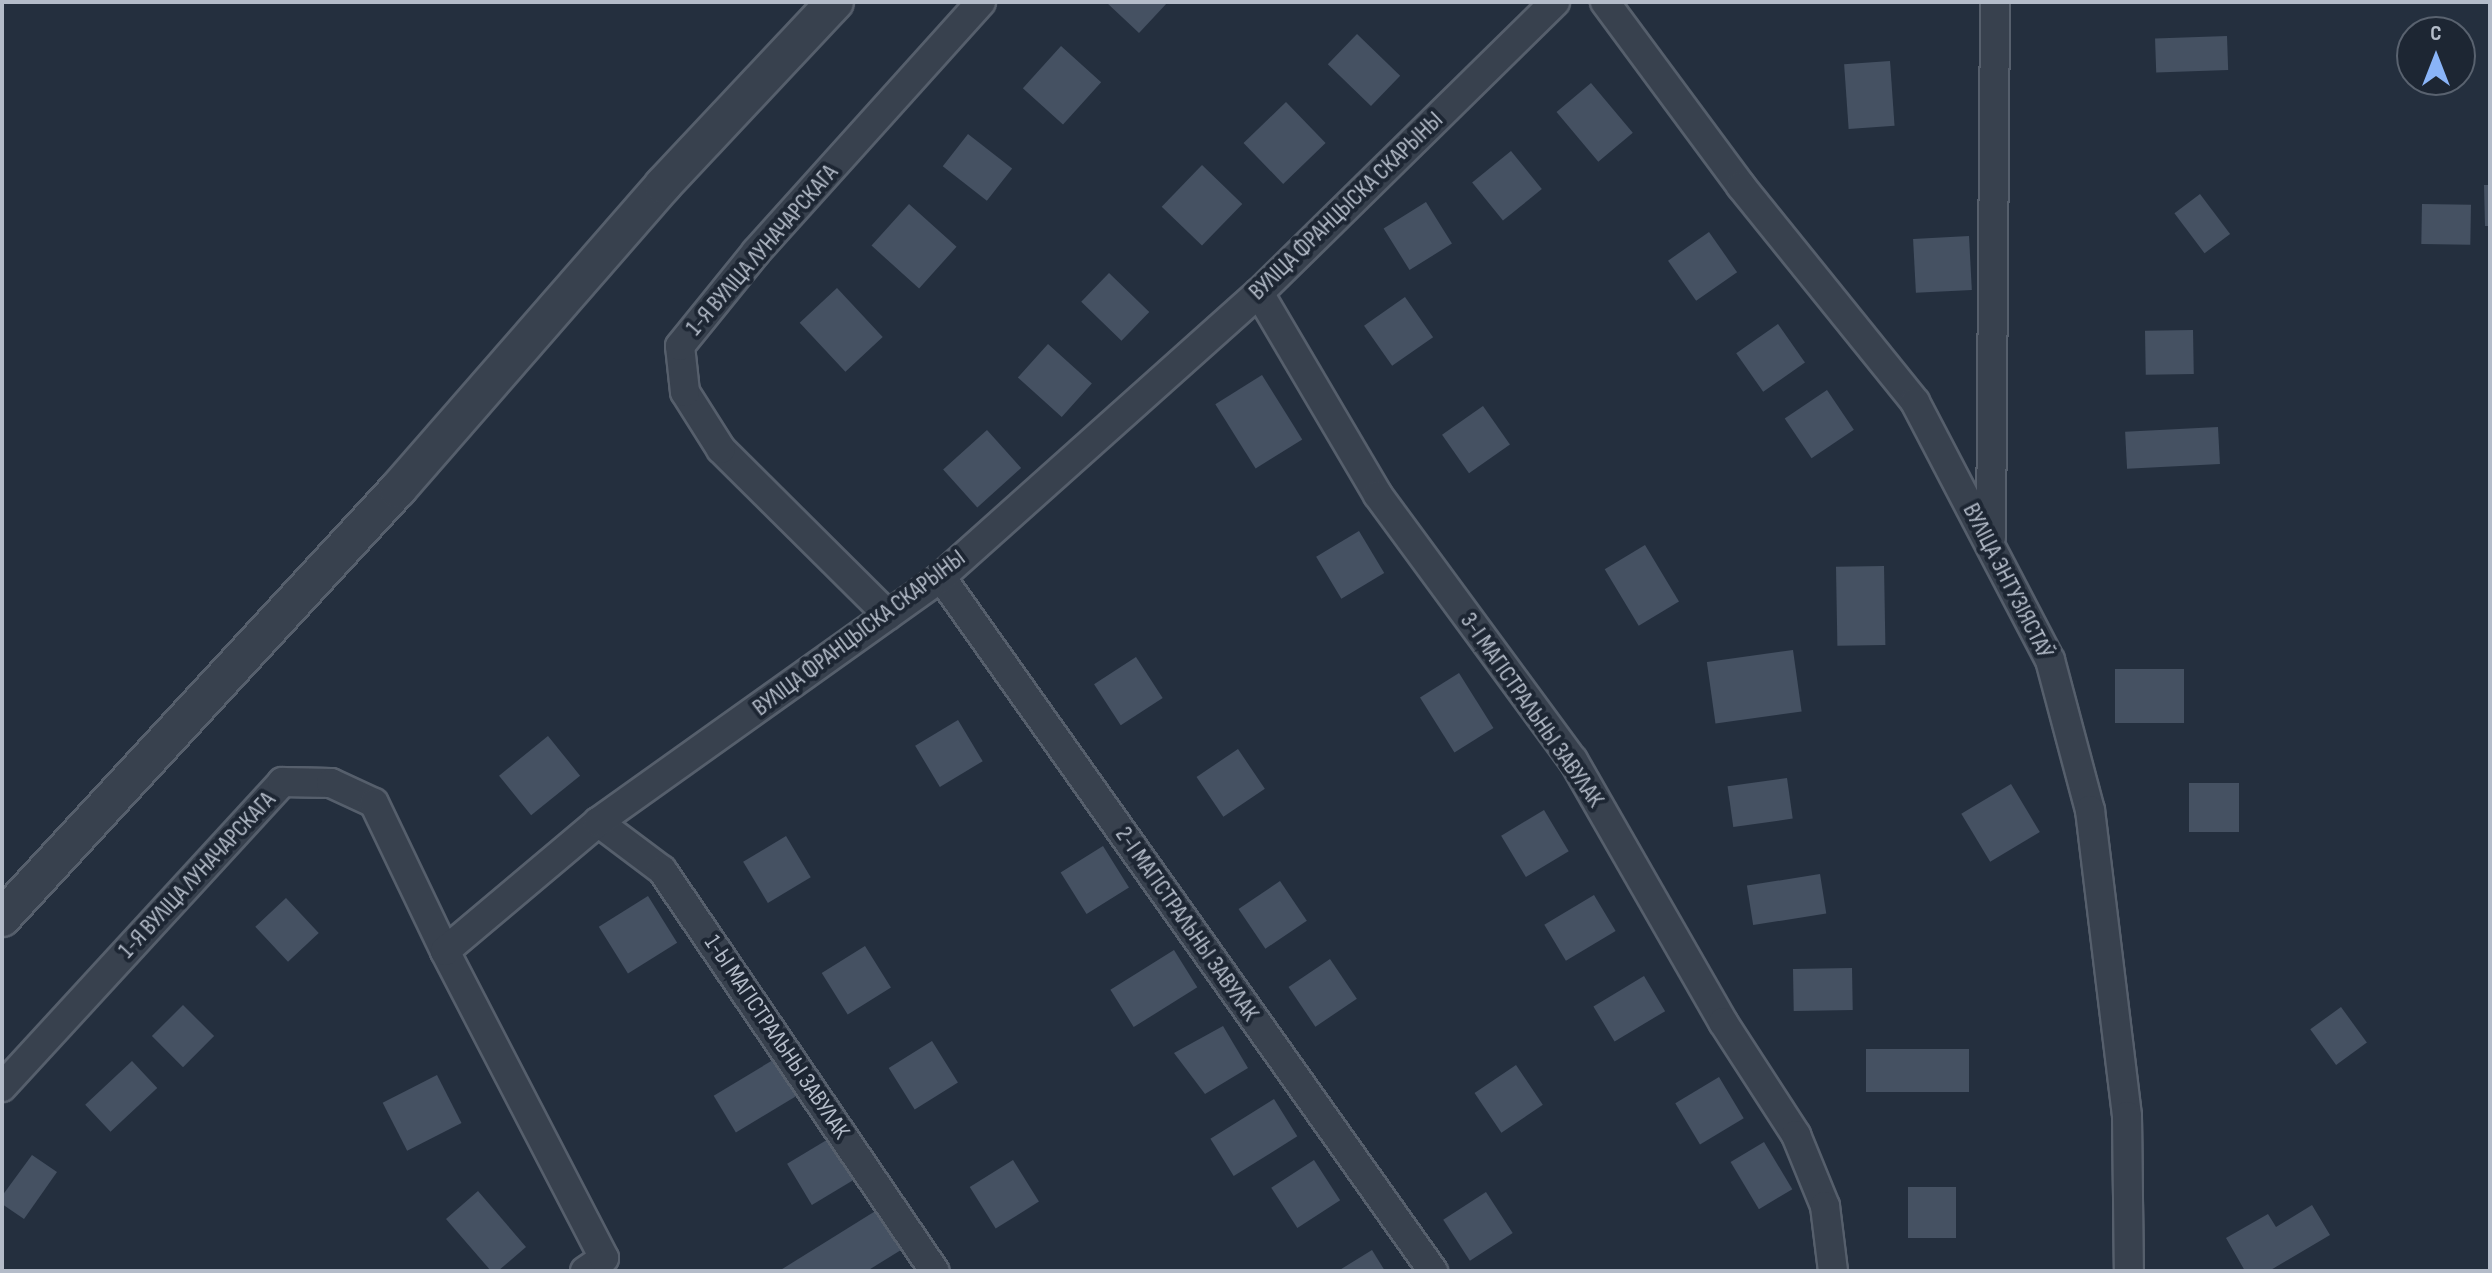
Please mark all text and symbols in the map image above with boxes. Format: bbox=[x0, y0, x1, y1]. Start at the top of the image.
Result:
north arrow bbox=[2396, 16, 2476, 96]
text: С bbox=[2430, 20, 2442, 47]
street label: ВУЛІЦА ФРАНЦЫСКА СКАРЫНЫ bbox=[1243, 106, 1449, 306]
street label: 1-Я ВУЛІЦА ЛУНАЧАРСКАГА bbox=[680, 159, 844, 341]
street label: ВУЛІЦА ЭНТУЗІЯСТАЎ bbox=[1956, 499, 2060, 663]
street label: ВУЛІЦА ФРАНЦЫСКА СКАРЫНЫ bbox=[747, 544, 971, 722]
street label: 3-І МАГІСТРАЛЬНЫ ЗАВУЛАК bbox=[1454, 607, 1610, 813]
street label: 1-Я ВУЛІЦА ЛУНАЧАРСКАГА bbox=[112, 786, 282, 964]
street label: 2-І МАГІСТРАЛЬНЫ ЗАВУЛАК bbox=[1109, 821, 1265, 1027]
street label: 1-Ы МАГІСТРАЛЬНЫ ЗАВУЛАК bbox=[698, 930, 856, 1144]

